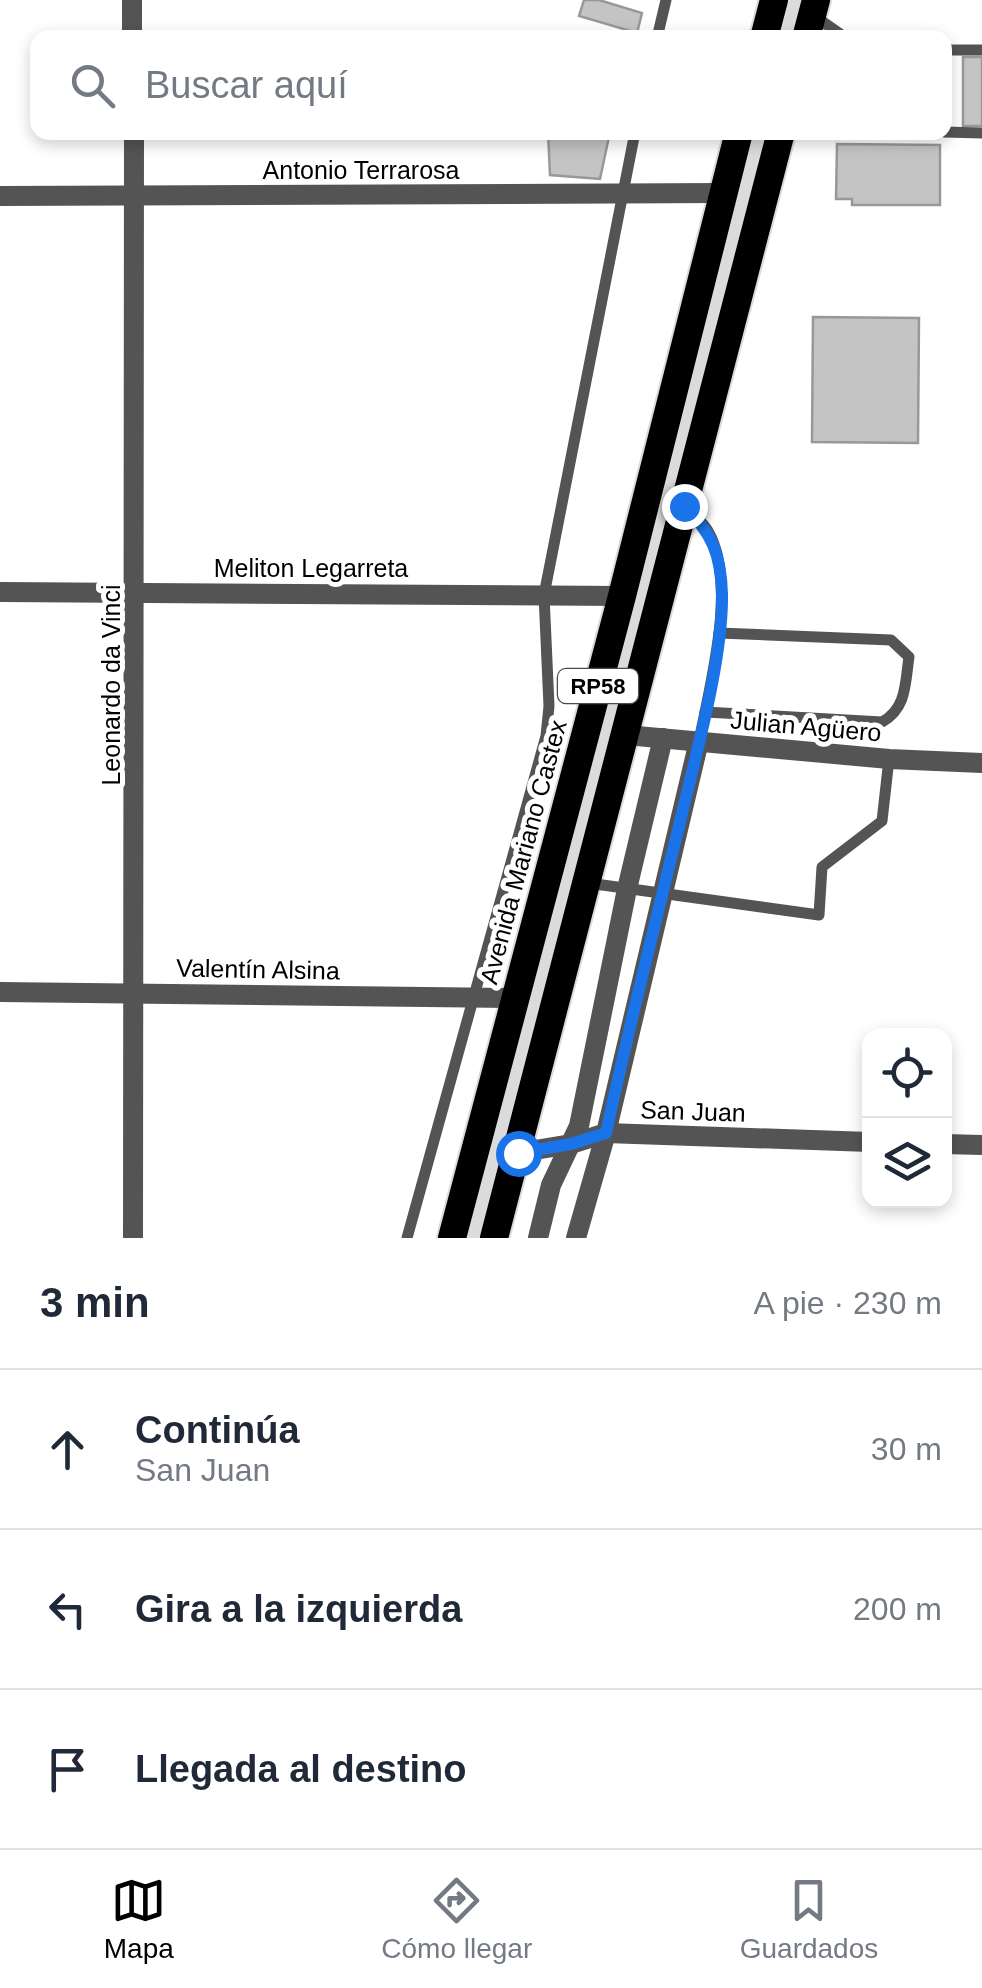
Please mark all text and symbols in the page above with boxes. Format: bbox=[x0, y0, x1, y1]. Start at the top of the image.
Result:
search box bbox=[30, 30, 952, 140]
icon: search bbox=[65, 58, 120, 113]
text: Buscar aquí bbox=[145, 64, 348, 106]
street label: Antonio Terrarosa bbox=[263, 156, 460, 184]
route end bbox=[662, 484, 708, 530]
street label: Meliton Legarreta bbox=[214, 554, 408, 582]
street label: Leonardo da Vinci bbox=[97, 584, 125, 786]
road number: RP58 bbox=[558, 669, 638, 703]
street label: Julian Agüero bbox=[729, 705, 883, 747]
street label: Avenida Mariano Castex bbox=[474, 717, 572, 987]
street label: Valentín Alsina bbox=[176, 954, 340, 984]
map controls bbox=[862, 1028, 952, 1208]
button: locate bbox=[862, 1028, 952, 1118]
street label: San Juan bbox=[640, 1095, 746, 1127]
button: layers bbox=[862, 1118, 952, 1208]
route start bbox=[496, 1131, 542, 1177]
text: 3 min bbox=[40, 1279, 150, 1326]
text: A pie · 230 m bbox=[753, 1285, 942, 1321]
text: Continúa bbox=[135, 1409, 300, 1451]
icon: ahead bbox=[40, 1422, 95, 1477]
text: 30 m bbox=[871, 1431, 942, 1467]
text: San Juan bbox=[135, 1452, 270, 1488]
icon: left bbox=[40, 1582, 95, 1637]
text: Gira a la izquierda bbox=[135, 1588, 462, 1630]
text: 200 m bbox=[853, 1591, 942, 1627]
icon: arrive bbox=[40, 1742, 95, 1797]
text: Llegada al destino bbox=[135, 1748, 467, 1790]
tab: Mapa bbox=[104, 1873, 174, 1965]
tab: Cómo llegar bbox=[381, 1873, 532, 1965]
tab: Guardados bbox=[740, 1873, 878, 1965]

